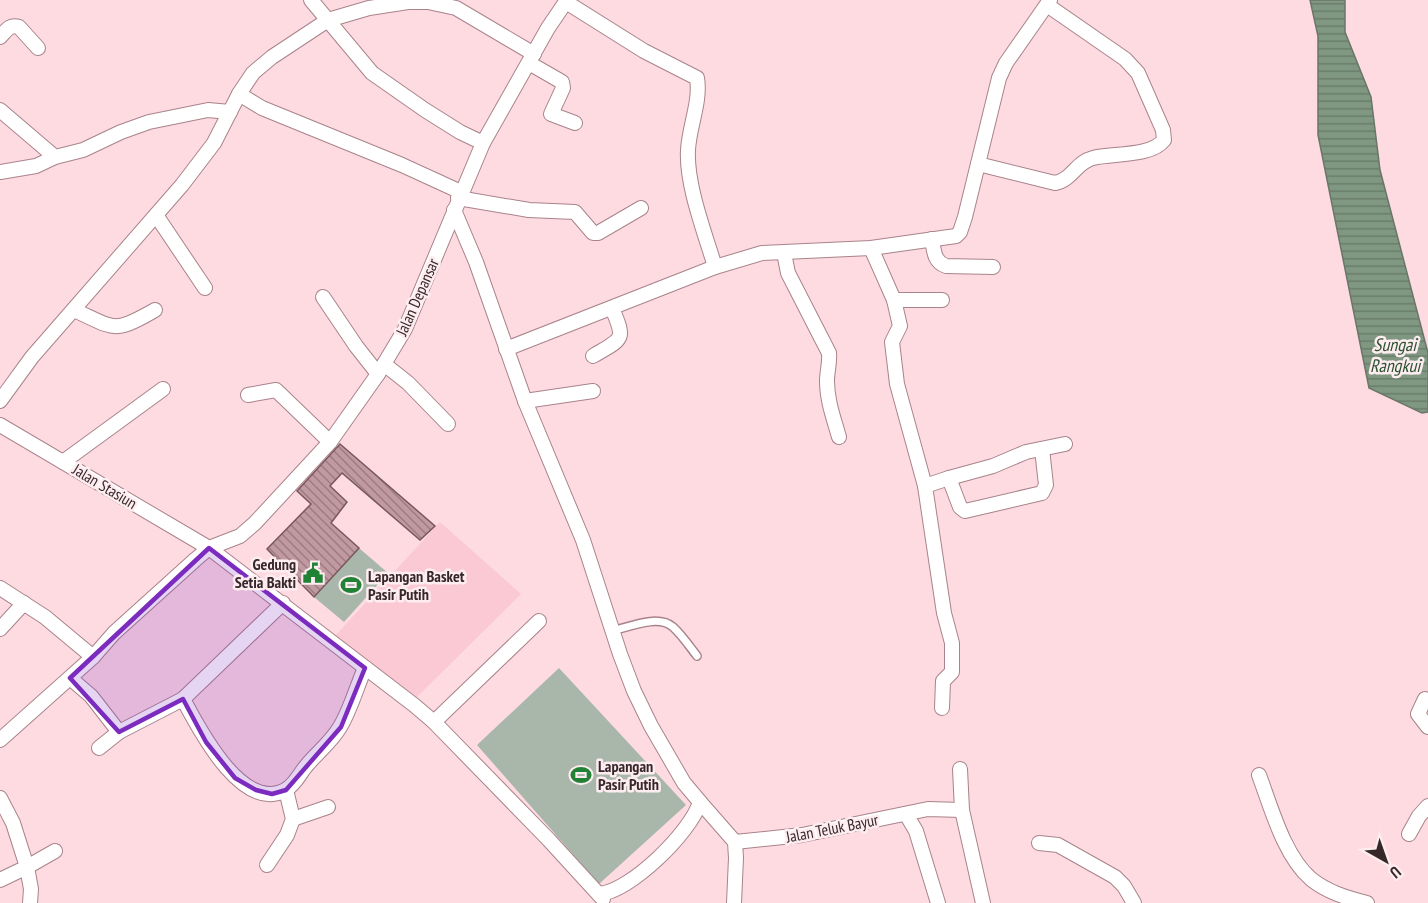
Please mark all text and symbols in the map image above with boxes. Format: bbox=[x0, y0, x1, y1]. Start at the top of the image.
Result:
street label: Jalan Depansar bbox=[391, 255, 443, 340]
water label: Sungai Rangkui bbox=[1370, 333, 1422, 377]
street label: Jalan Stasiun bbox=[68, 459, 141, 513]
place label: Gedung Setia Bakti bbox=[235, 554, 296, 592]
public building icon: Gedung Setia Bakti bbox=[301, 561, 325, 585]
place label: Lapangan Basket Pasir Putih bbox=[368, 566, 465, 604]
sports icon: Lapangan Basket Pasir Putih bbox=[339, 573, 363, 597]
place label: Lapangan Pasir Putih bbox=[598, 756, 659, 794]
sports icon: Lapangan Pasir Putih bbox=[569, 763, 593, 787]
street label: Jalan Teluk Bayur bbox=[783, 809, 880, 847]
north arrow bbox=[1356, 831, 1416, 891]
text: U bbox=[1386, 862, 1405, 883]

